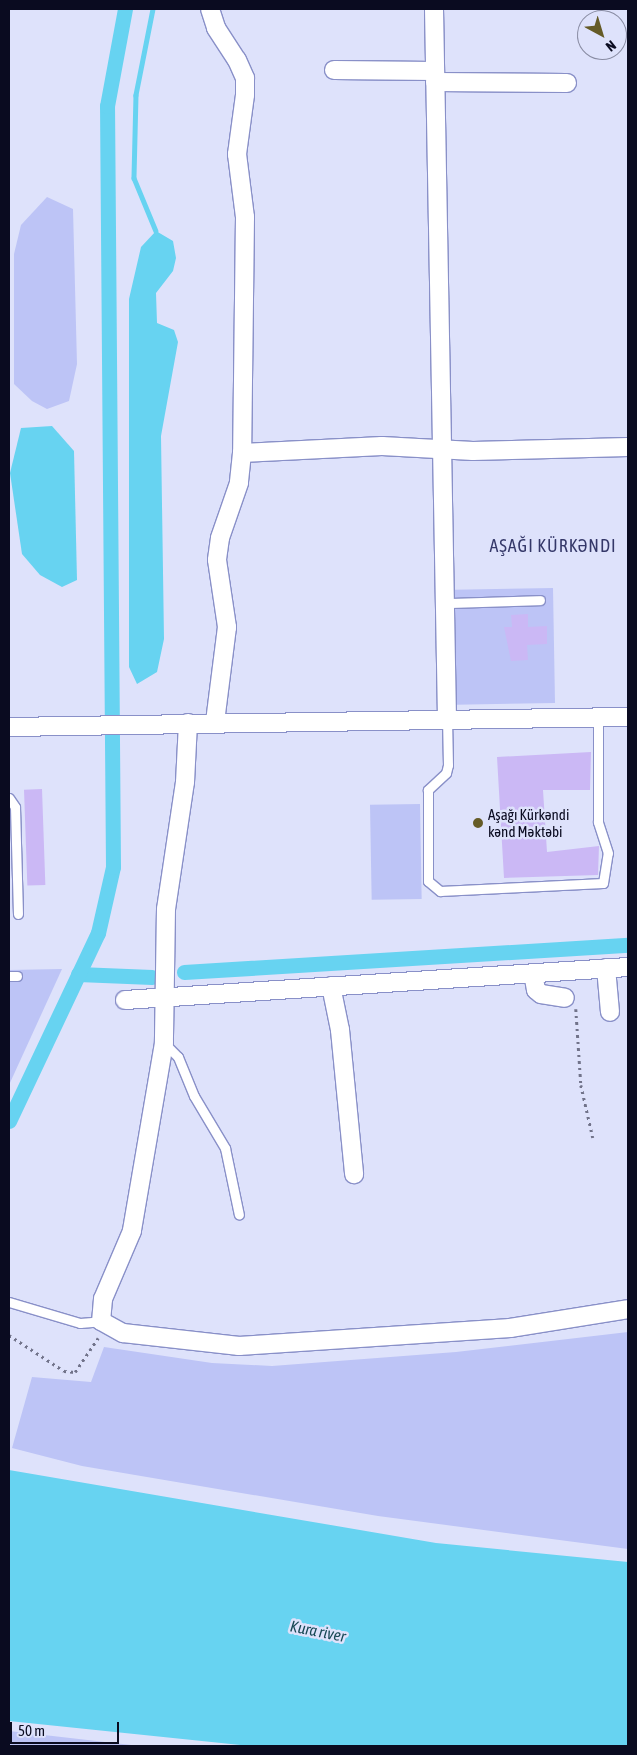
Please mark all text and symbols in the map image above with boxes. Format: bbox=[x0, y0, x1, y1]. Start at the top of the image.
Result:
north arrow bbox=[577, 10, 627, 60]
text: N bbox=[603, 37, 619, 55]
district label: AŞAĞI KÜRKƏNDI bbox=[488, 535, 618, 557]
place label: Aşağı Kürkəndi kənd Məktəbi bbox=[488, 805, 569, 840]
marker: Aşağı Kürkəndi kənd Məktəbi bbox=[472, 817, 484, 829]
water label: Kura river bbox=[289, 1616, 347, 1646]
scale bar bbox=[12, 1712, 121, 1744]
text: 50 m bbox=[18, 1722, 45, 1739]

